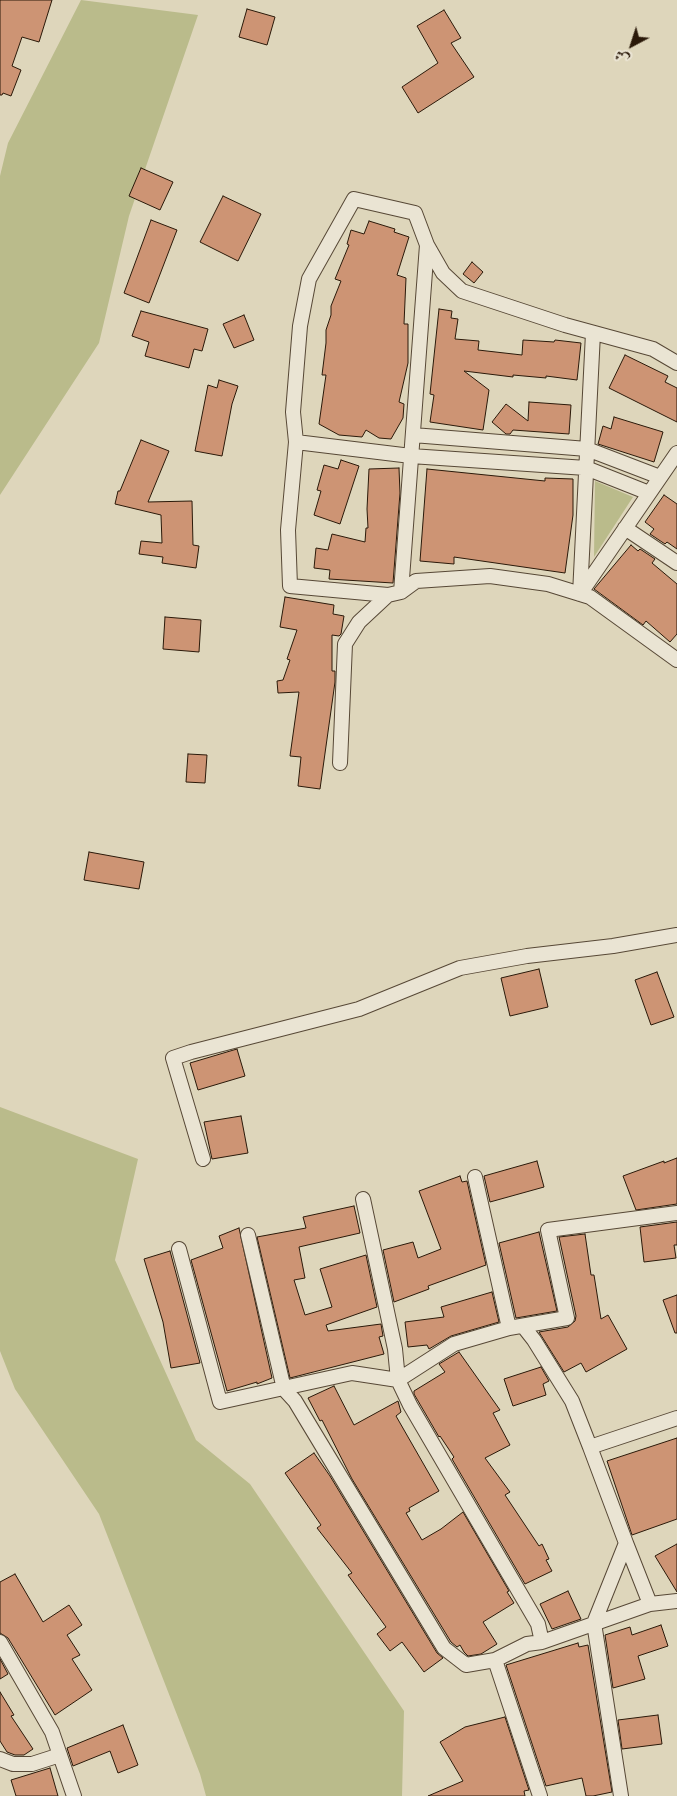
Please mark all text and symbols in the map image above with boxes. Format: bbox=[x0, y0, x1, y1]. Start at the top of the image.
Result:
north arrow bbox=[607, 20, 657, 70]
text: ش bbox=[611, 45, 633, 69]

